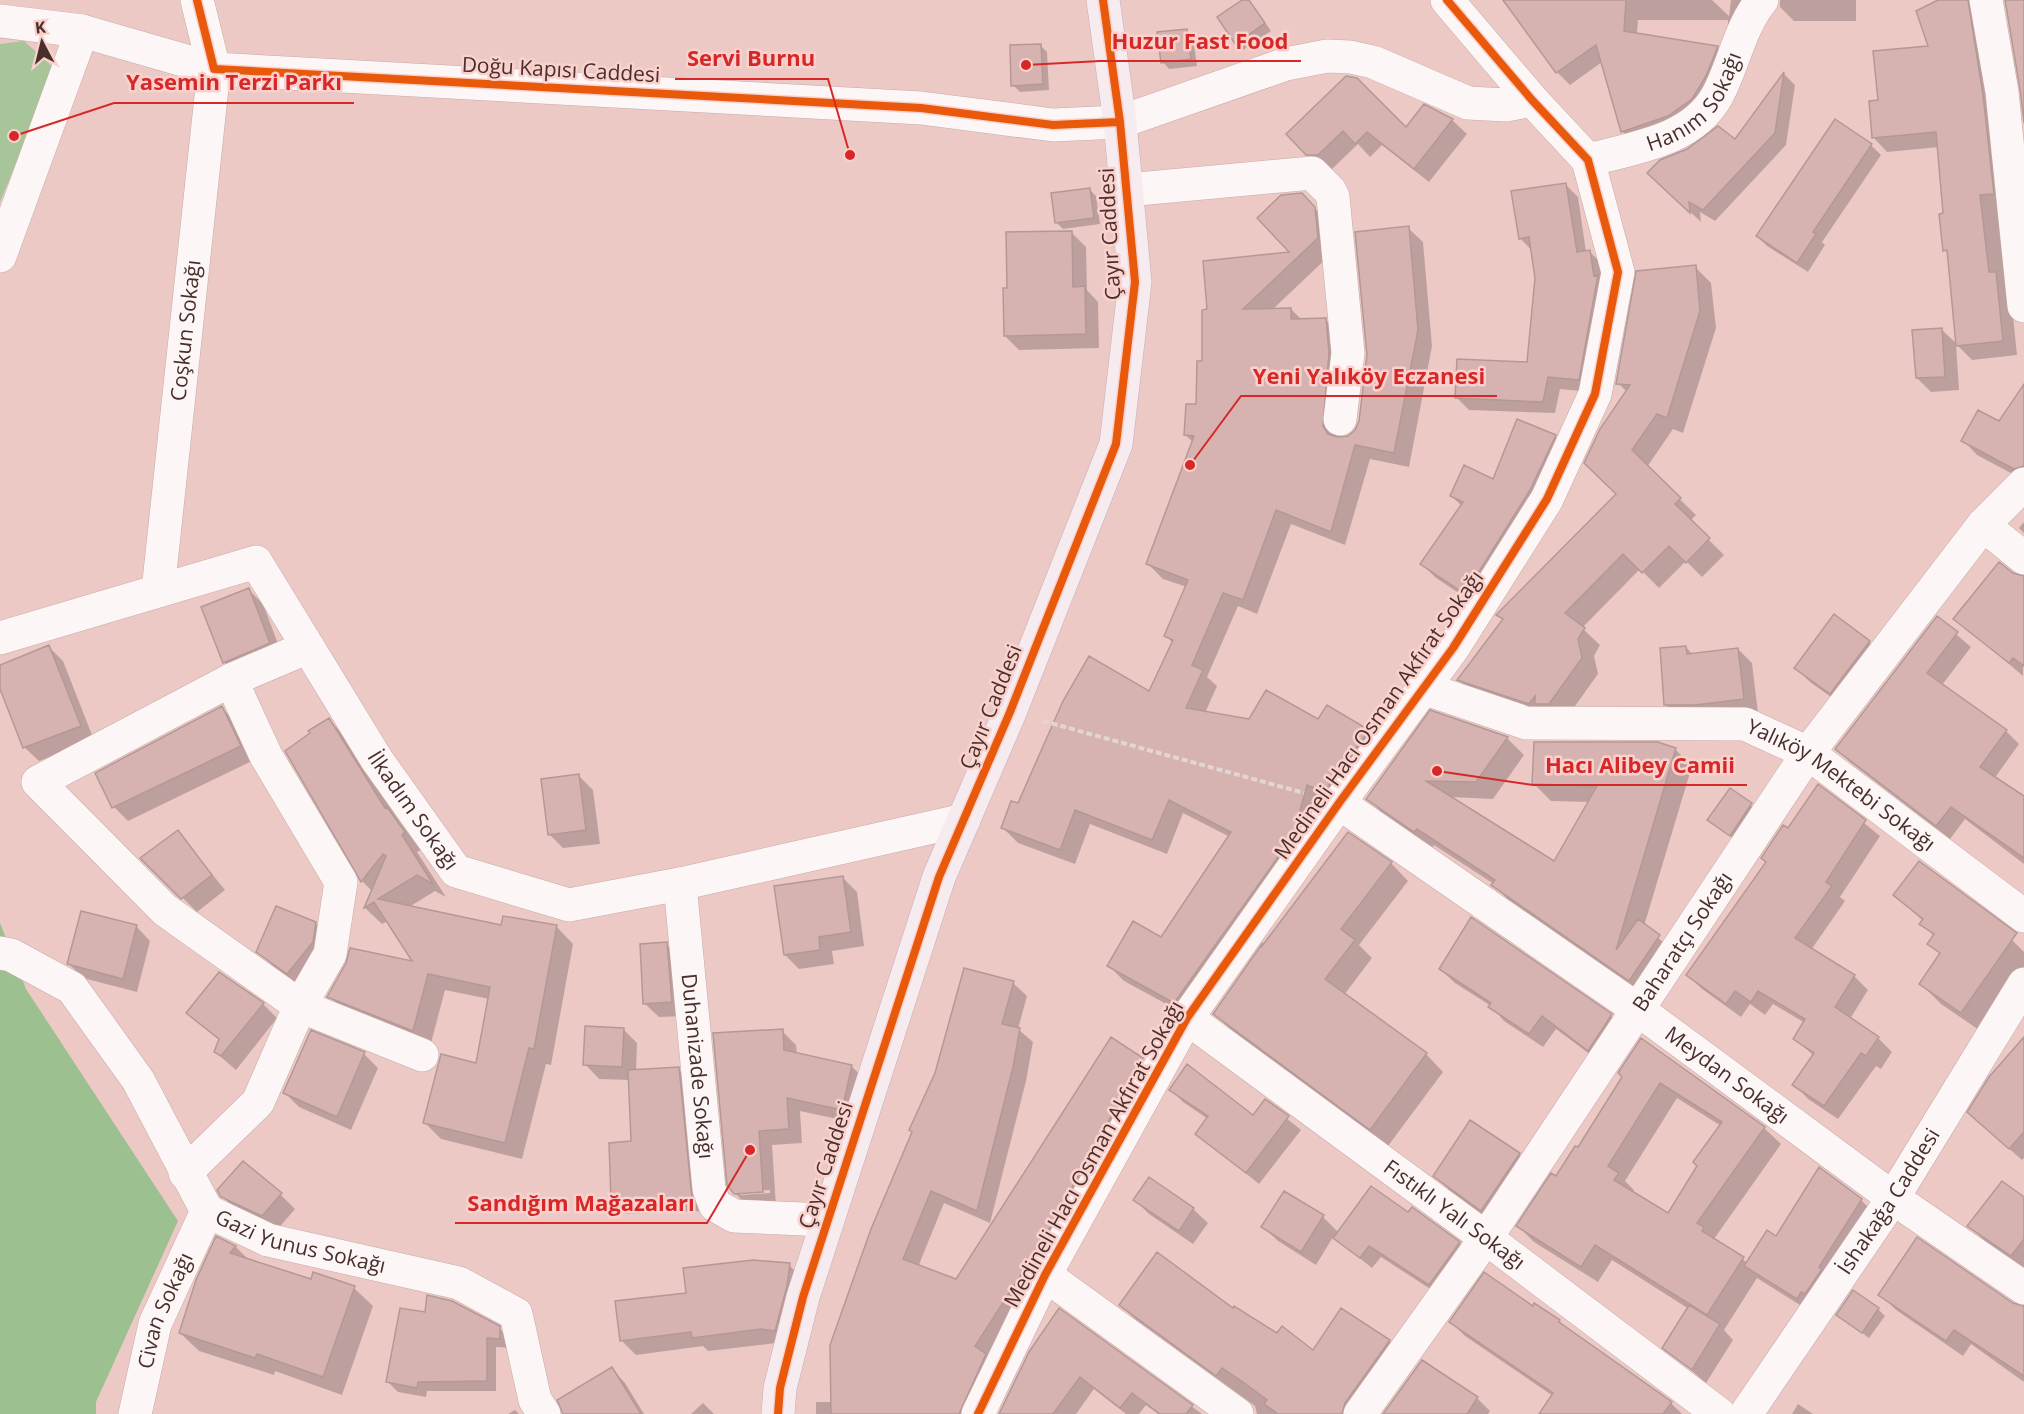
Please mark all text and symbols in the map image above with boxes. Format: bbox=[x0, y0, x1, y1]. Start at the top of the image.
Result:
north arrow bbox=[12, 12, 72, 72]
text: K bbox=[34, 16, 47, 39]
callout: Huzur Fast Food bbox=[1100, 21, 1301, 61]
text: Huzur Fast Food bbox=[1112, 25, 1289, 55]
callout: Servi Burnu bbox=[675, 39, 828, 79]
text: Servi Burnu bbox=[687, 42, 815, 72]
street label: Hanım Sokağı bbox=[1642, 48, 1747, 157]
street label: Doğu Kapısı Caddesi bbox=[461, 50, 661, 88]
callout: Yasemin Terzi Parkı bbox=[114, 63, 354, 103]
text: Yasemin Terzi Parkı bbox=[126, 66, 342, 96]
street label: Çayır Caddesi bbox=[1092, 167, 1126, 301]
street label: Coşkun Sokağı bbox=[163, 258, 206, 402]
callout: Yeni Yalıköy Eczanesi bbox=[1241, 356, 1497, 396]
text: Yeni Yalıköy Eczanesi bbox=[1253, 360, 1485, 390]
street label: Medineli Hacı Osman Akfırat Sokağı bbox=[1267, 564, 1489, 864]
street label: Çayır Caddesi bbox=[952, 640, 1028, 773]
street label: Yalıköy Mektebi Sokağı bbox=[1742, 712, 1941, 857]
street label: İlkadım Sokağı bbox=[362, 745, 466, 875]
callout: Hacı Alibey Camii bbox=[1533, 745, 1747, 785]
text: Hacı Alibey Camii bbox=[1545, 749, 1735, 779]
street label: Baharatçı Sokağı bbox=[1625, 866, 1738, 1016]
street label: Duhanizade Sokağı bbox=[676, 972, 721, 1160]
street label: Medineli Hacı Osman Akfırat Sokağı bbox=[997, 995, 1189, 1312]
street label: Meydan Sokağı bbox=[1660, 1019, 1795, 1130]
street label: Çayır Caddesi bbox=[791, 1097, 859, 1232]
street label: İshakağa Caddesi bbox=[1830, 1122, 1946, 1280]
street label: Fıstıklı Yalı Sokağı bbox=[1379, 1153, 1531, 1276]
callout: Sandığım Mağazaları bbox=[455, 1183, 707, 1223]
text: Sandığım Mağazaları bbox=[467, 1187, 695, 1217]
street label: Gazi Yunus Sokağı bbox=[211, 1202, 389, 1279]
street label: Civan Sokağı bbox=[130, 1248, 199, 1371]

